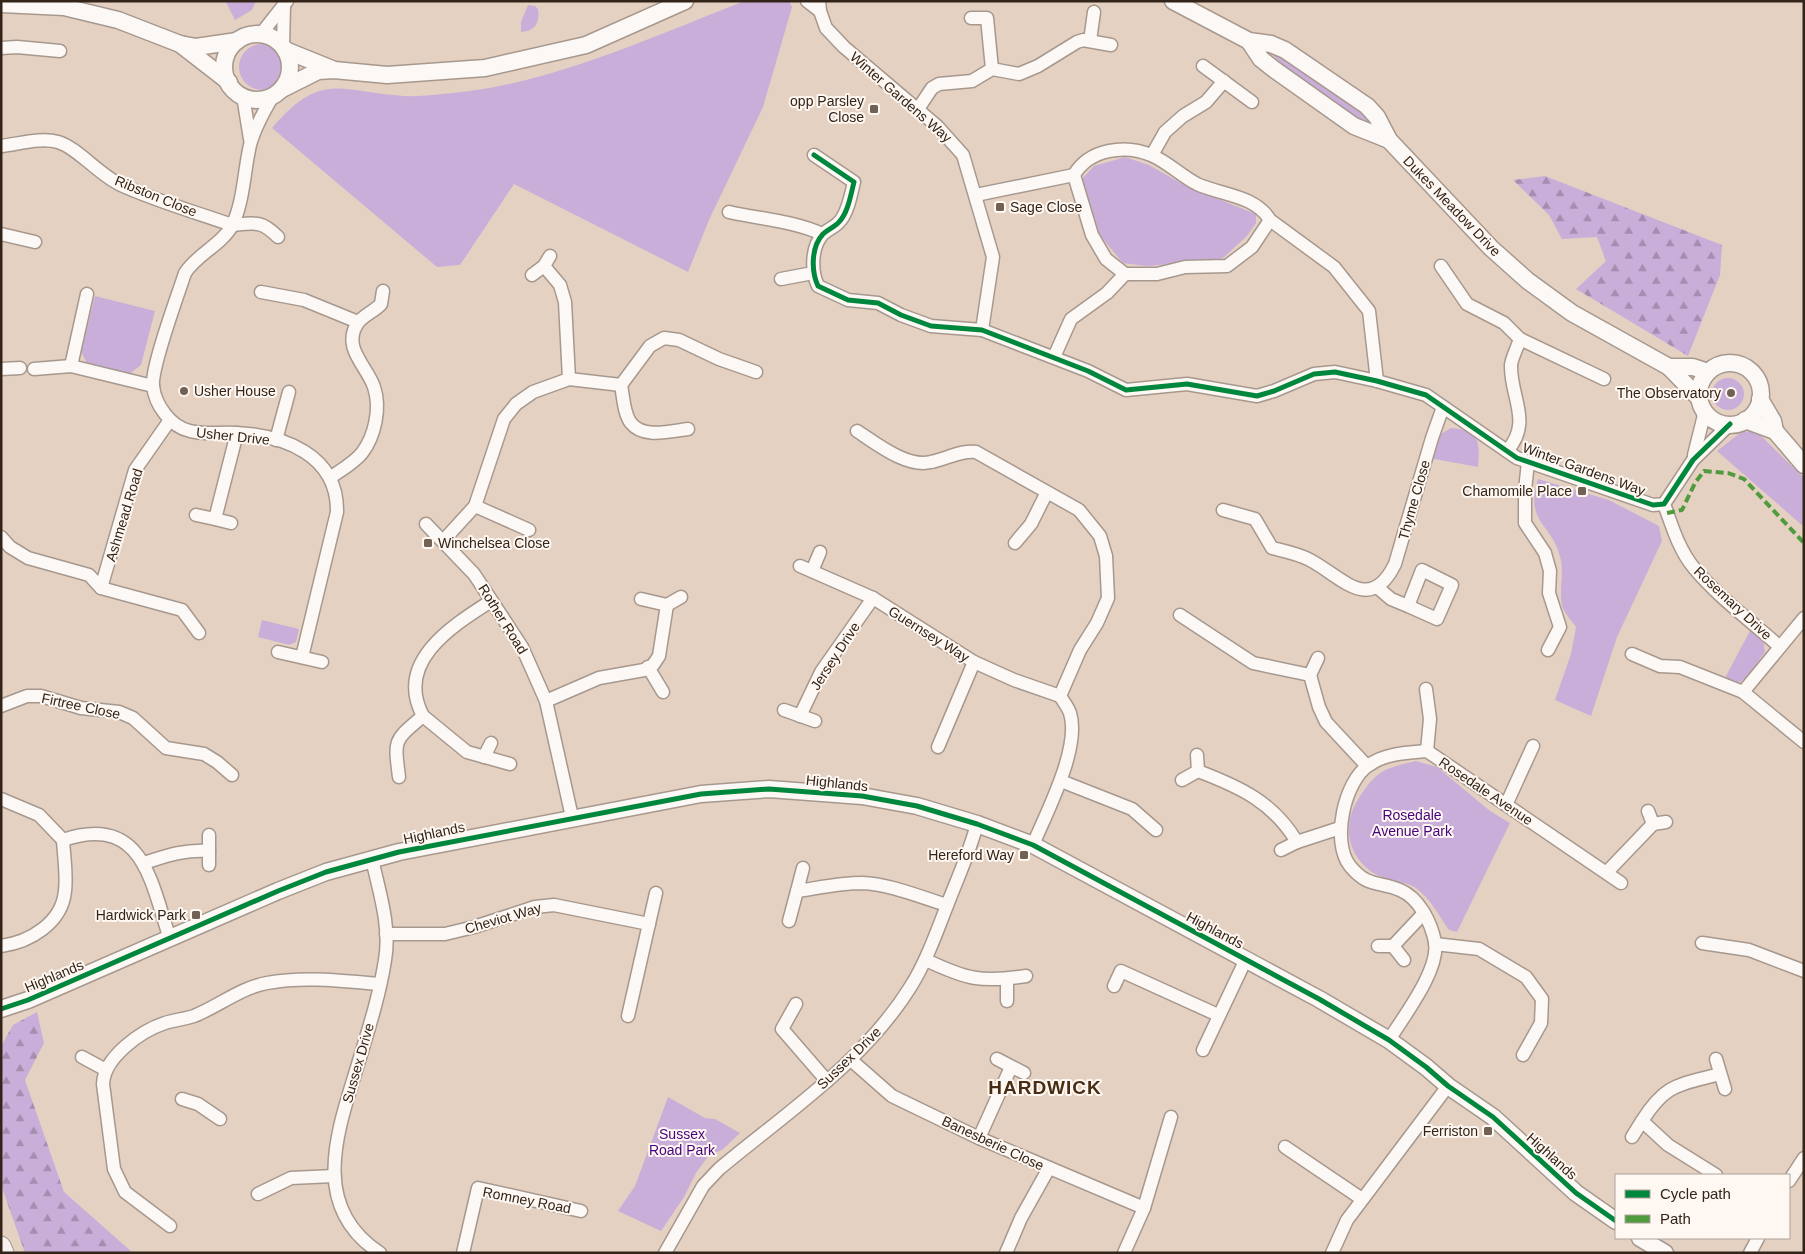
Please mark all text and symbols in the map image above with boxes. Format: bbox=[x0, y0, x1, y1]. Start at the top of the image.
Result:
street label: Winter Gardens Way bbox=[847, 49, 955, 145]
place label: opp Parsley Close bbox=[790, 93, 864, 125]
marker: opp Parsley Close bbox=[868, 103, 880, 115]
street label: Dukes Meadow Drive bbox=[1400, 153, 1504, 260]
street label: Ribston Close bbox=[113, 172, 200, 220]
place label: Sage Close bbox=[1010, 199, 1083, 215]
marker: Sage Close bbox=[994, 201, 1006, 213]
place label: Usher House bbox=[194, 383, 276, 399]
marker: Usher House bbox=[178, 385, 190, 397]
place label: The Observatory bbox=[1617, 385, 1721, 401]
marker: The Observatory bbox=[1725, 387, 1737, 399]
street label: Usher Drive bbox=[195, 424, 271, 448]
street label: Winter Gardens Way bbox=[1520, 439, 1648, 499]
street label: Thyme Close bbox=[1395, 458, 1433, 542]
street label: Ashmead Road bbox=[102, 467, 146, 563]
place label: Chamomile Place bbox=[1462, 483, 1572, 499]
marker: Chamomile Place bbox=[1576, 485, 1588, 497]
place label: Winchelsea Close bbox=[438, 535, 550, 551]
marker: Winchelsea Close bbox=[422, 537, 434, 549]
street label: Rosemary Drive bbox=[1691, 563, 1775, 643]
street label: Rother Road bbox=[475, 581, 531, 657]
street label: Guernsey Way bbox=[886, 603, 972, 665]
street label: Jersey Drive bbox=[807, 619, 863, 693]
street label: Firtree Close bbox=[40, 690, 122, 722]
street label: Rosedale Avenue bbox=[1436, 754, 1536, 828]
street label: Highlands bbox=[805, 772, 869, 794]
park label: Rosedale Avenue Park bbox=[1372, 807, 1453, 839]
street label: Highlands bbox=[402, 819, 466, 847]
place label: Hereford Way bbox=[928, 847, 1014, 863]
marker: Hereford Way bbox=[1018, 849, 1030, 861]
street label: Cheviot Way bbox=[463, 899, 543, 937]
place label: Hardwick Park bbox=[96, 907, 187, 923]
street label: Highlands bbox=[1184, 908, 1246, 952]
marker: Hardwick Park bbox=[190, 909, 202, 921]
street label: Highlands bbox=[22, 956, 86, 996]
street label: Sussex Drive bbox=[339, 1021, 377, 1105]
street label: Sussex Drive bbox=[814, 1023, 884, 1092]
district label: HARDWICK bbox=[988, 1077, 1102, 1098]
street label: Banesberie Close bbox=[940, 1112, 1047, 1174]
place label: Ferriston bbox=[1423, 1123, 1478, 1139]
marker: Ferriston bbox=[1482, 1125, 1494, 1137]
park label: Sussex Road Park bbox=[649, 1126, 716, 1158]
street label: Highlands bbox=[1524, 1129, 1580, 1183]
legend bbox=[1615, 1174, 1790, 1239]
street label: Romney Road bbox=[482, 1184, 572, 1216]
text: Cycle path bbox=[1660, 1185, 1731, 1202]
text: Path bbox=[1660, 1210, 1691, 1227]

